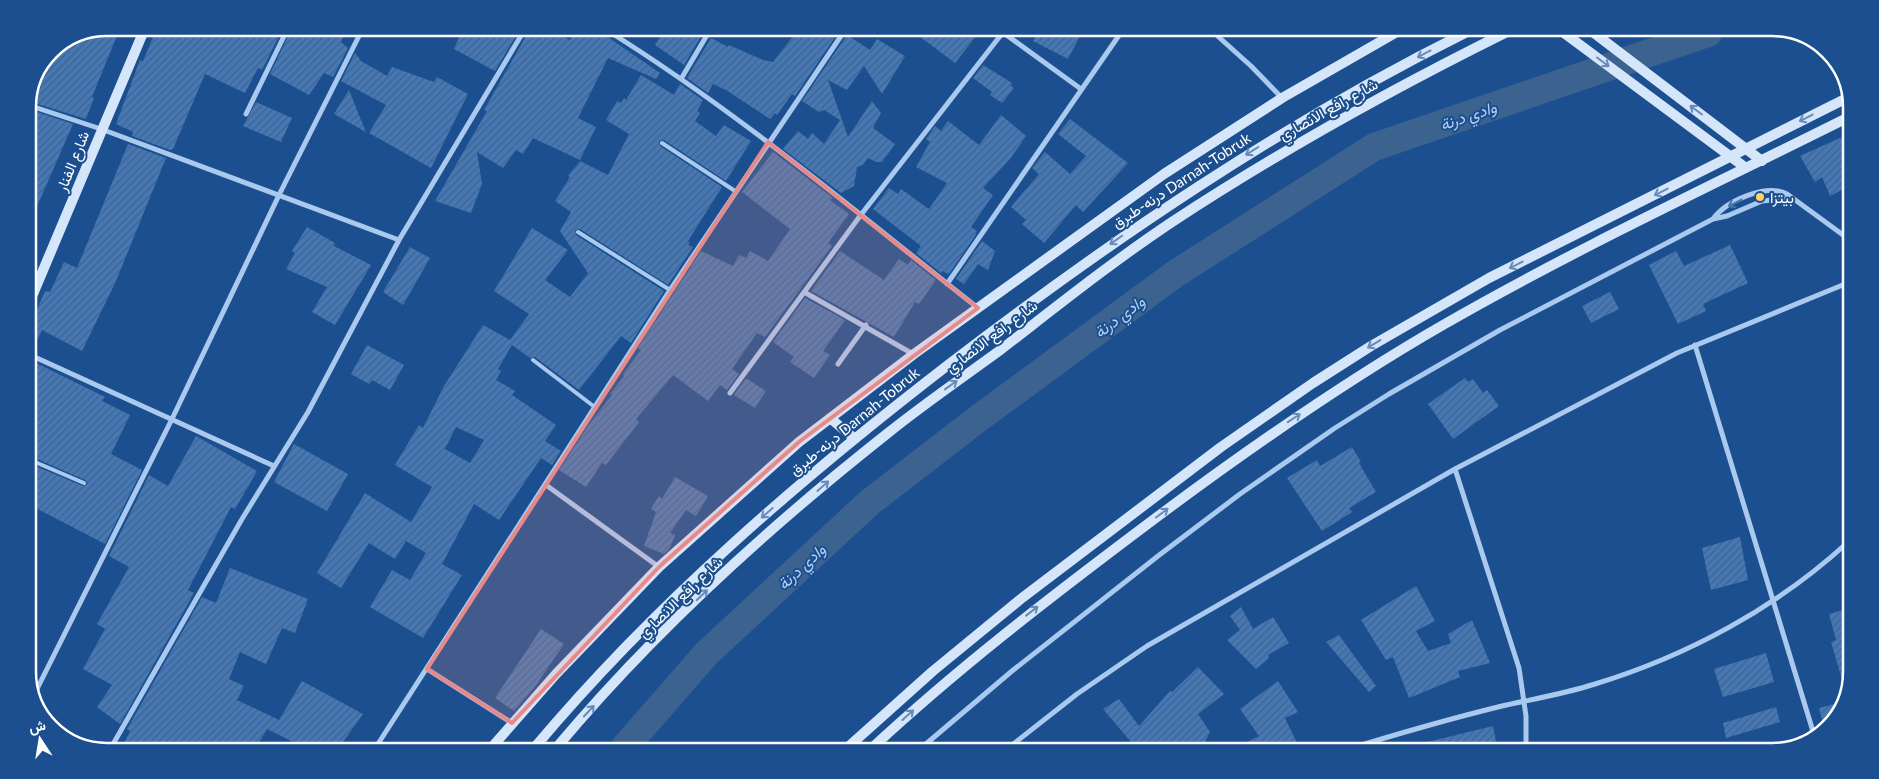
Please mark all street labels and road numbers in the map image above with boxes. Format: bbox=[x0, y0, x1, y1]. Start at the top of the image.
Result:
street label: شارع رافع الانصاري bbox=[1275, 74, 1383, 148]
street label: شارع الفنار bbox=[51, 128, 95, 196]
street label: درنه-طبرق Darnah-Tobruk bbox=[1108, 128, 1255, 232]
street label: شارع رافع الانصاري bbox=[942, 296, 1044, 380]
street label: درنه-طبرق Darnah-Tobruk bbox=[785, 363, 923, 480]
street label: شارع رافع الانصاري bbox=[634, 552, 729, 645]

